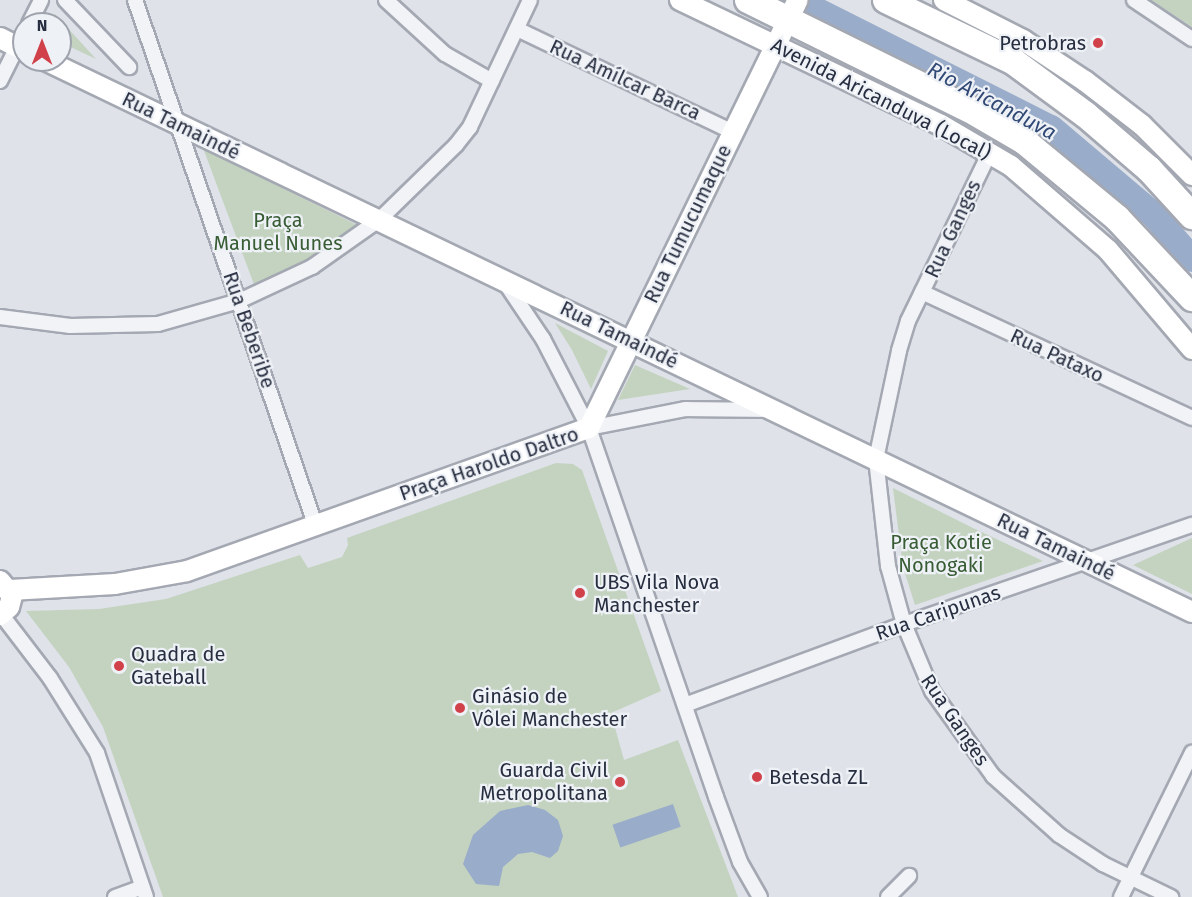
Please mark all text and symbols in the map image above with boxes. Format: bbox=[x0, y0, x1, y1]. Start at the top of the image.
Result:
north arrow bbox=[12, 12, 72, 72]
text: N bbox=[37, 16, 47, 35]
place label: Petrobras bbox=[999, 31, 1086, 55]
street label: Avenida Aricanduva (Local) bbox=[767, 33, 995, 165]
street label: Rua Amílcar Barca bbox=[546, 35, 704, 125]
marker: Petrobras bbox=[1091, 36, 1105, 50]
water label: Rio Aricanduva bbox=[923, 57, 1061, 145]
street label: Rua Tamaindé bbox=[118, 87, 244, 165]
street label: Rua Tumucumaque bbox=[639, 141, 737, 307]
street label: Rua Ganges bbox=[920, 176, 986, 282]
park label: Praça Manuel Nunes bbox=[213, 208, 343, 255]
street label: Rua Beberibe bbox=[218, 268, 280, 392]
street label: Rua Tamaindé bbox=[556, 296, 682, 374]
street label: Rua Pataxo bbox=[1006, 324, 1108, 388]
street label: Praça Haroldo Daltro bbox=[396, 422, 582, 506]
street label: Rua Tamaindé bbox=[993, 508, 1119, 586]
park label: Praça Kotie Nonogaki bbox=[890, 531, 992, 578]
place label: UBS Vila Nova Manchester bbox=[594, 570, 720, 617]
street label: Rua Caripunas bbox=[872, 580, 1004, 646]
marker: UBS Vila Nova Manchester bbox=[571, 584, 589, 602]
place label: Quadra de Gateball bbox=[131, 642, 225, 689]
marker: Quadra de Gateball bbox=[112, 659, 126, 673]
street label: Rua Ganges bbox=[916, 670, 994, 770]
place label: Ginásio de Vôlei Manchester bbox=[472, 684, 627, 731]
marker: Ginásio de Vôlei Manchester bbox=[453, 701, 467, 715]
place label: Guarda Civil Metropolitana bbox=[480, 759, 608, 806]
place label: Betesda ZL bbox=[769, 765, 868, 789]
marker: Betesda ZL bbox=[750, 770, 764, 784]
marker: Guarda Civil Metropolitana bbox=[613, 775, 627, 789]

